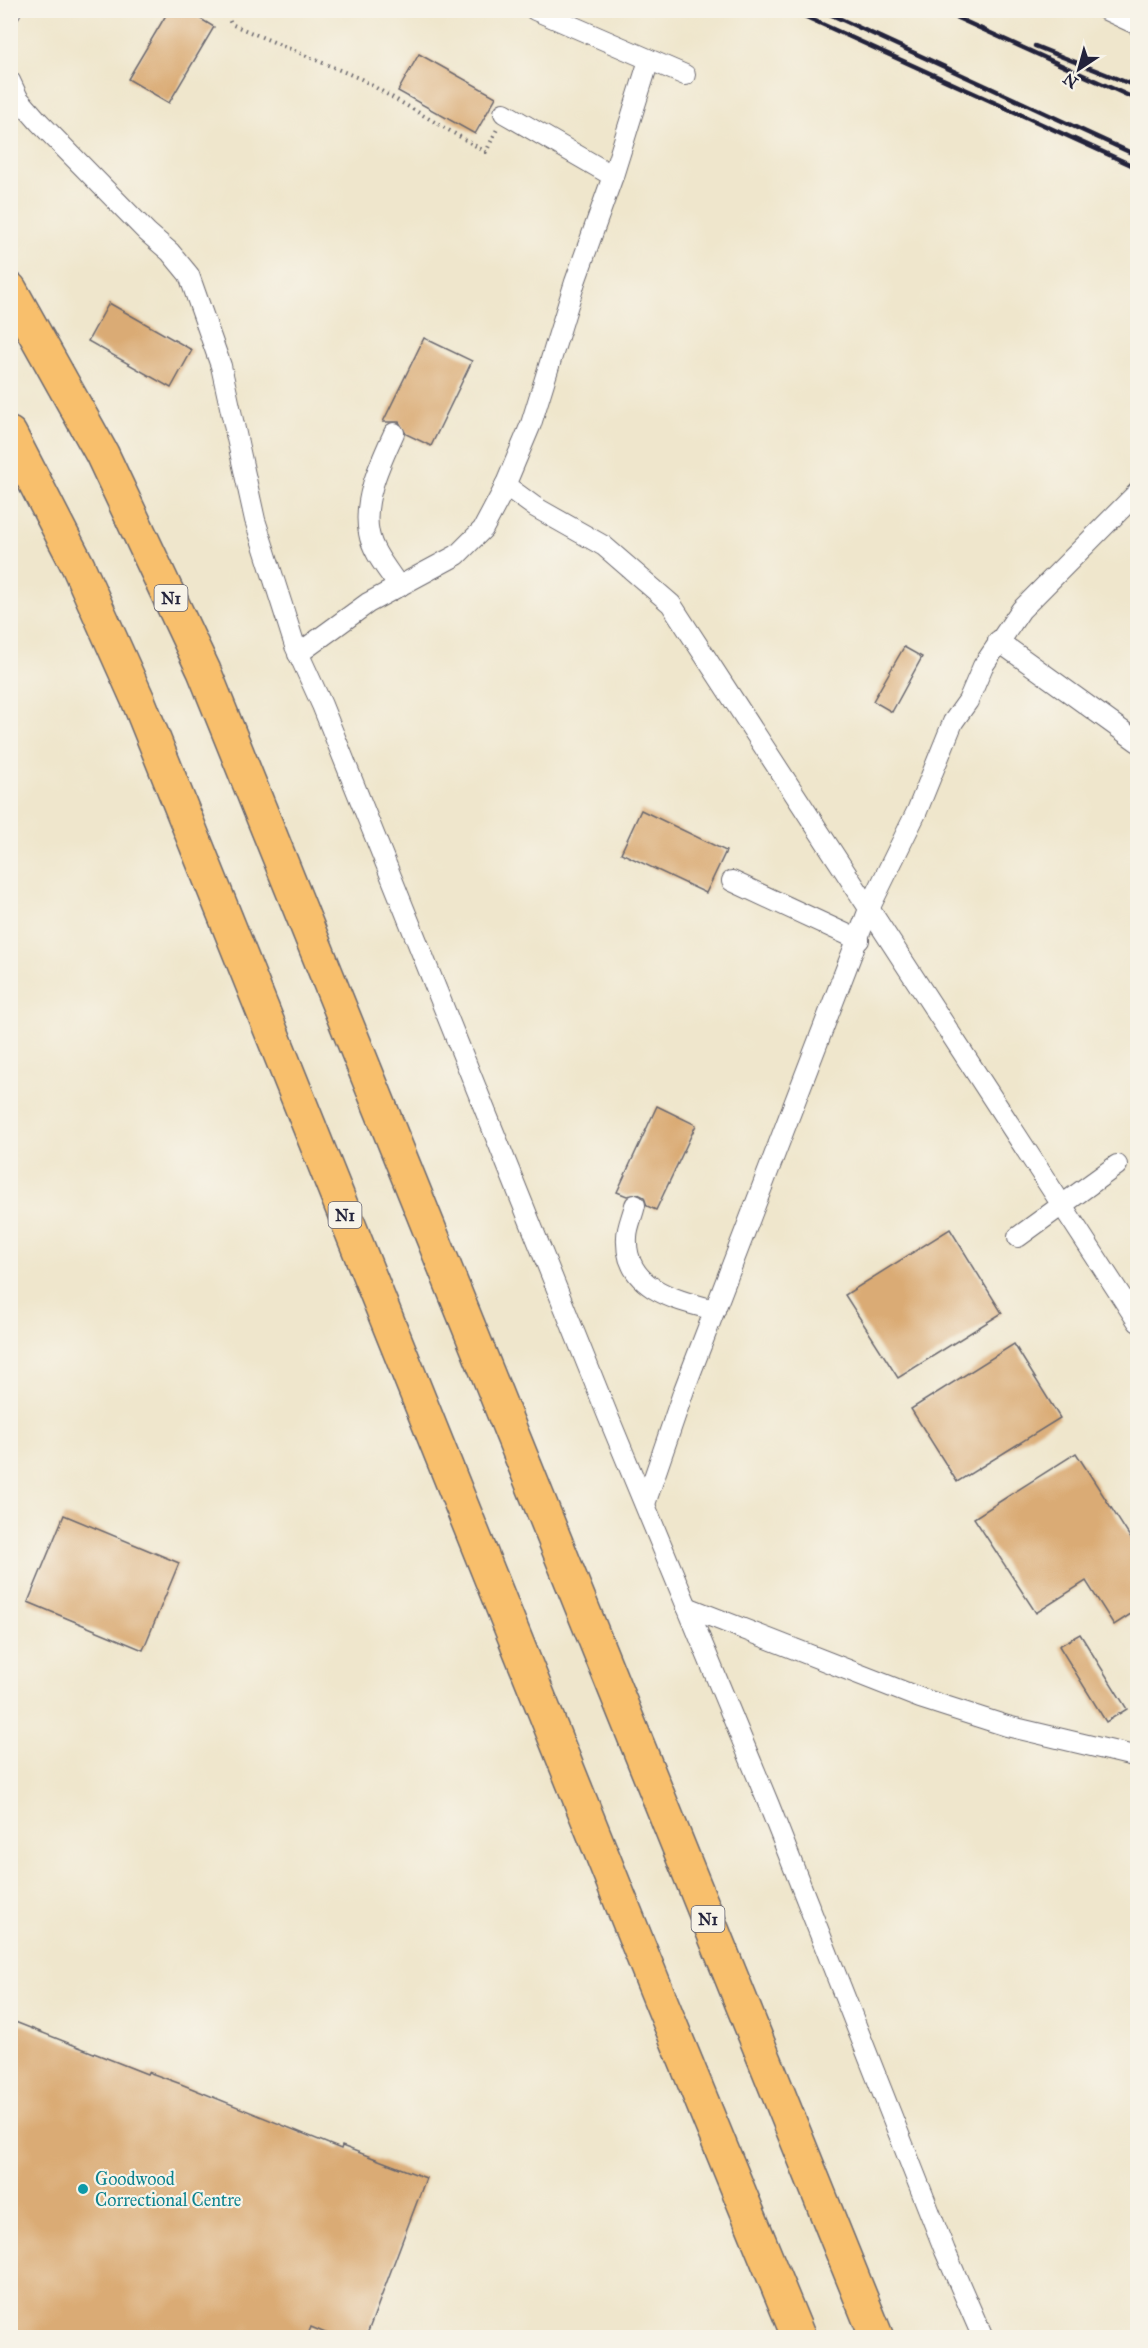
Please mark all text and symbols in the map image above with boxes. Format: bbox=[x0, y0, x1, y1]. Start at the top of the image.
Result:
north arrow bbox=[1049, 39, 1109, 99]
text: N bbox=[1059, 69, 1082, 92]
road number: N1 bbox=[154, 585, 188, 611]
road number: N1 bbox=[328, 1202, 362, 1228]
road number: N1 bbox=[692, 1906, 724, 1932]
place label: Goodwood Correctional Centre bbox=[95, 2168, 241, 2211]
marker: Goodwood Correctional Centre bbox=[76, 2182, 90, 2196]

